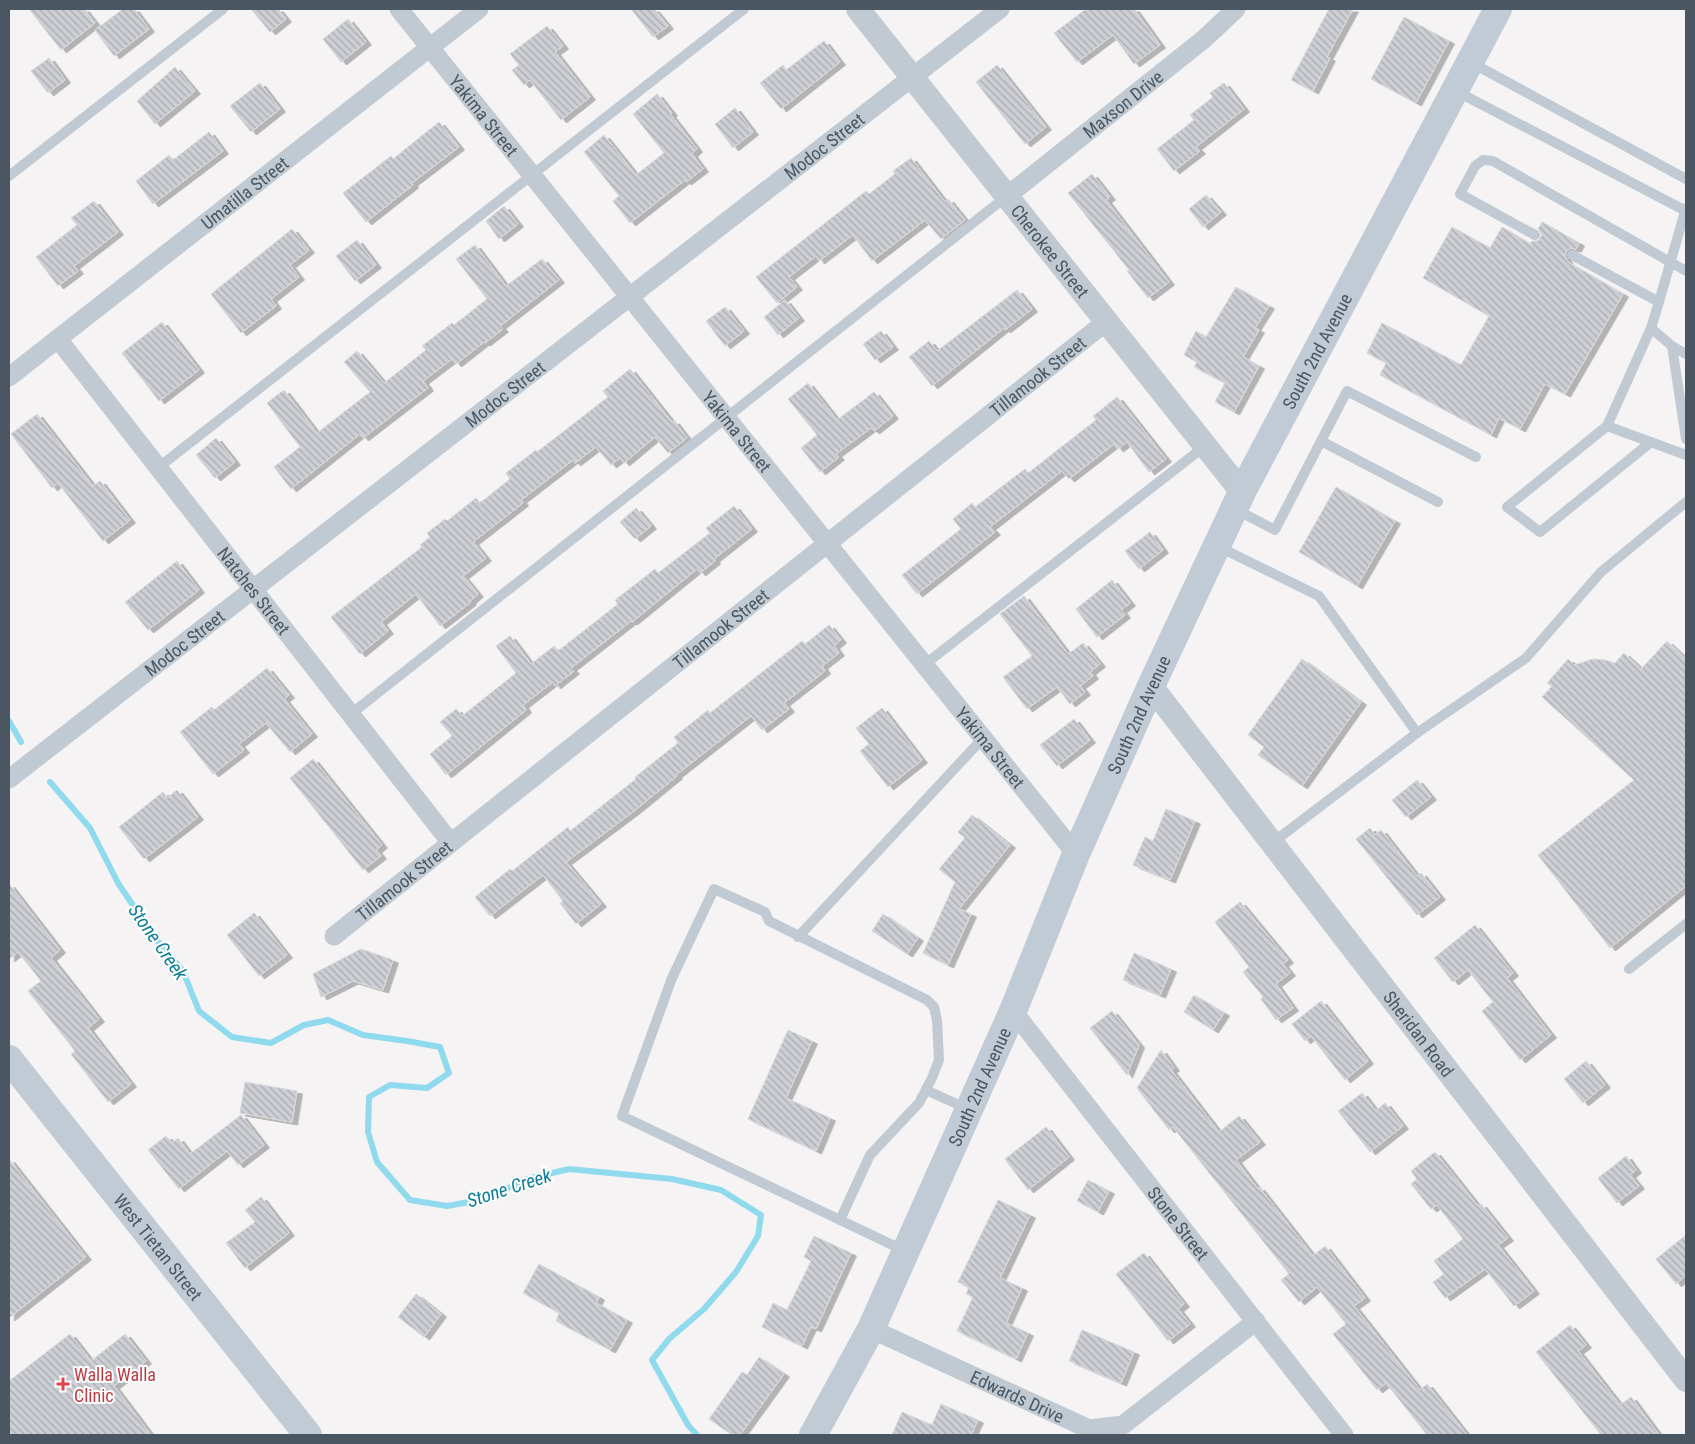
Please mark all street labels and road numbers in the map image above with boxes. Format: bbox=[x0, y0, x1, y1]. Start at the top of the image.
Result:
street label: Maxson Drive bbox=[1079, 66, 1167, 142]
street label: Yakima Street bbox=[445, 70, 523, 160]
street label: Modoc Street bbox=[780, 108, 868, 183]
street label: Umatilla Street bbox=[197, 152, 292, 233]
street label: Cherokee Street bbox=[1007, 200, 1094, 302]
street label: South 2nd Avenue bbox=[1277, 290, 1356, 412]
street label: Tillamook Street bbox=[985, 332, 1090, 421]
street label: Modoc Street bbox=[461, 356, 549, 431]
street label: Yakima Street bbox=[698, 386, 776, 476]
street label: Natches Street bbox=[214, 543, 295, 638]
street label: Tillamook Street bbox=[668, 584, 773, 673]
street label: Modoc Street bbox=[140, 605, 228, 680]
street label: South 2nd Avenue bbox=[1103, 652, 1174, 777]
street label: Yakima Street bbox=[952, 702, 1029, 792]
street label: Tillamook Street bbox=[352, 836, 456, 925]
street label: Sheridan Road bbox=[1379, 987, 1459, 1081]
street label: South 2nd Avenue bbox=[943, 1024, 1015, 1150]
street label: Stone Street bbox=[1143, 1182, 1214, 1264]
street label: West Tietan Street bbox=[110, 1189, 207, 1304]
street label: Edwards Drive bbox=[967, 1366, 1067, 1427]

